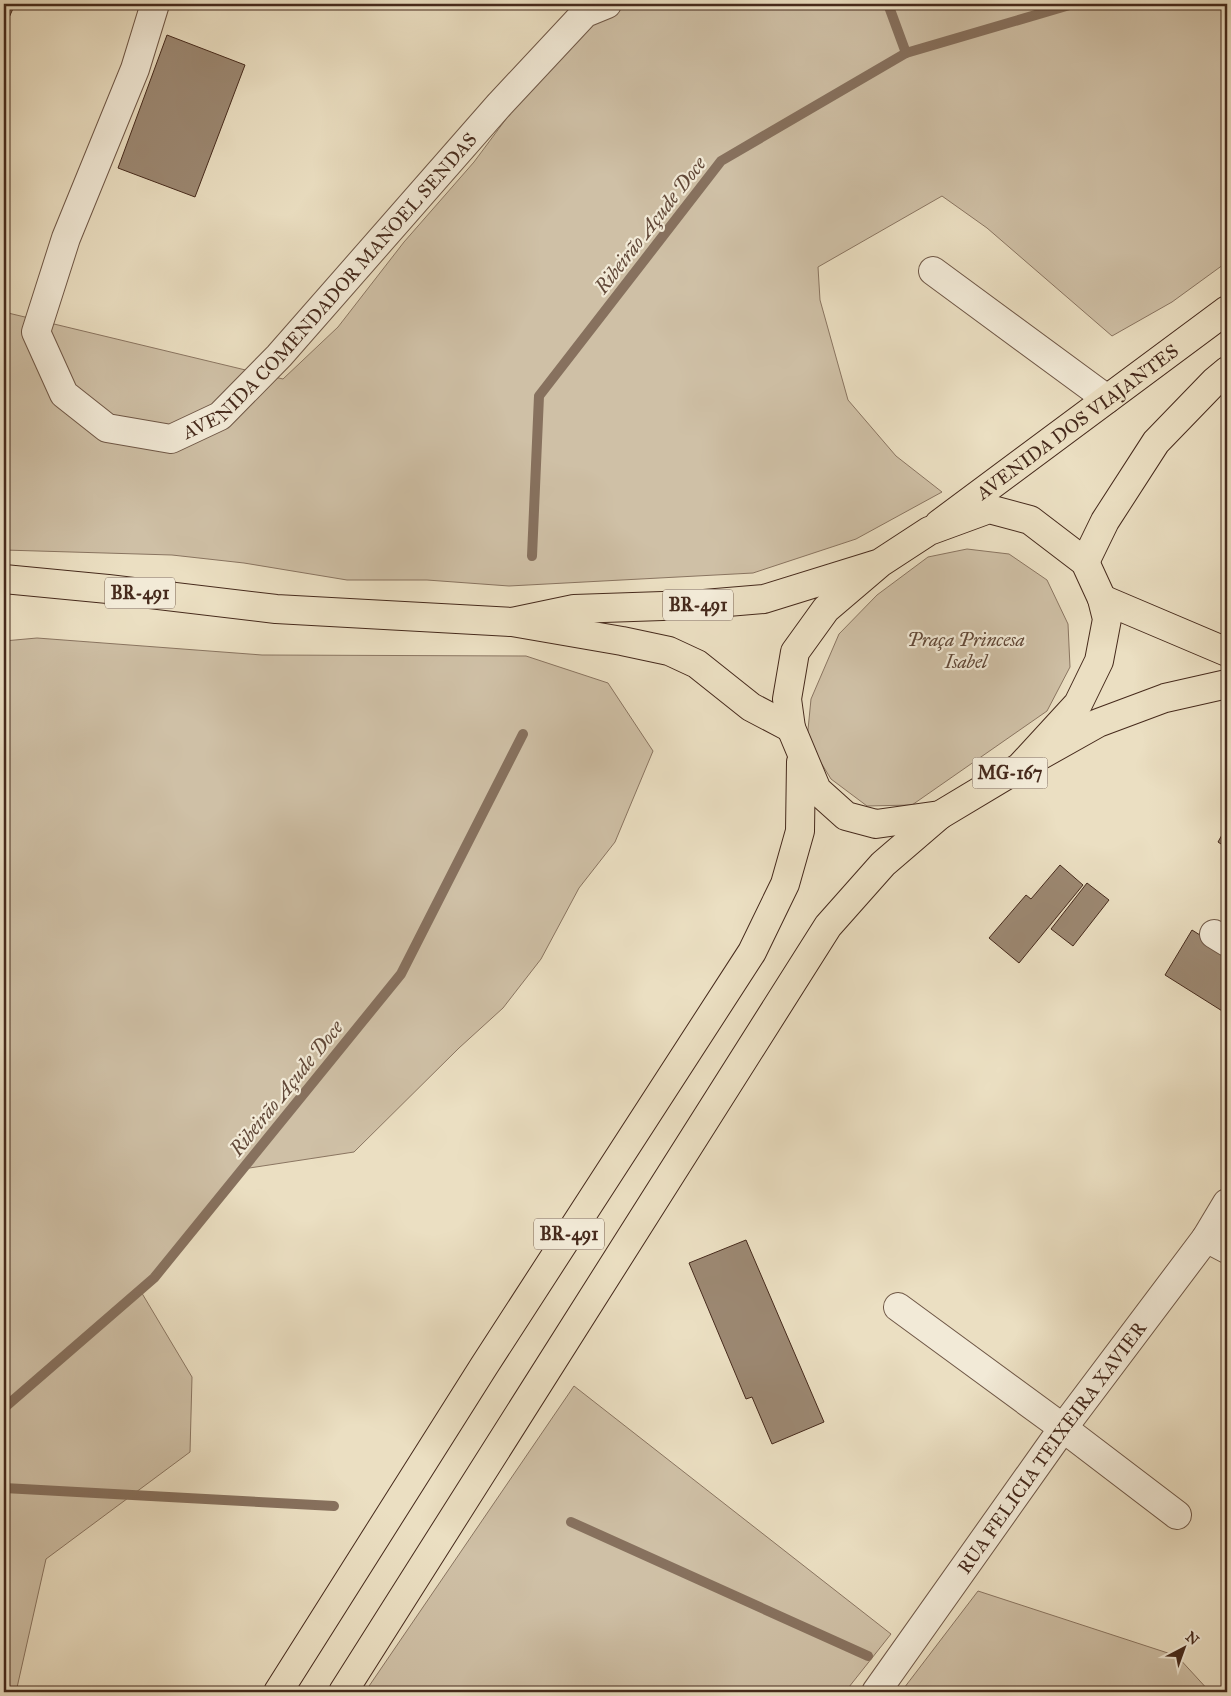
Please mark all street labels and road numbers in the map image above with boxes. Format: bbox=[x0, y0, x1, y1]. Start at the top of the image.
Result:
street label: AVENIDA COMENDADOR MANOEL SENDAS bbox=[178, 128, 482, 444]
street label: AVENIDA DOS VIAJANTES bbox=[971, 339, 1183, 505]
road number: BR-491 bbox=[105, 578, 175, 608]
road number: BR-491 bbox=[663, 590, 733, 620]
road number: MG-167 bbox=[972, 758, 1048, 788]
road number: BR-491 bbox=[534, 1218, 604, 1250]
street label: RUA FELICIA TEIXEIRA XAVIER bbox=[953, 1317, 1151, 1578]

